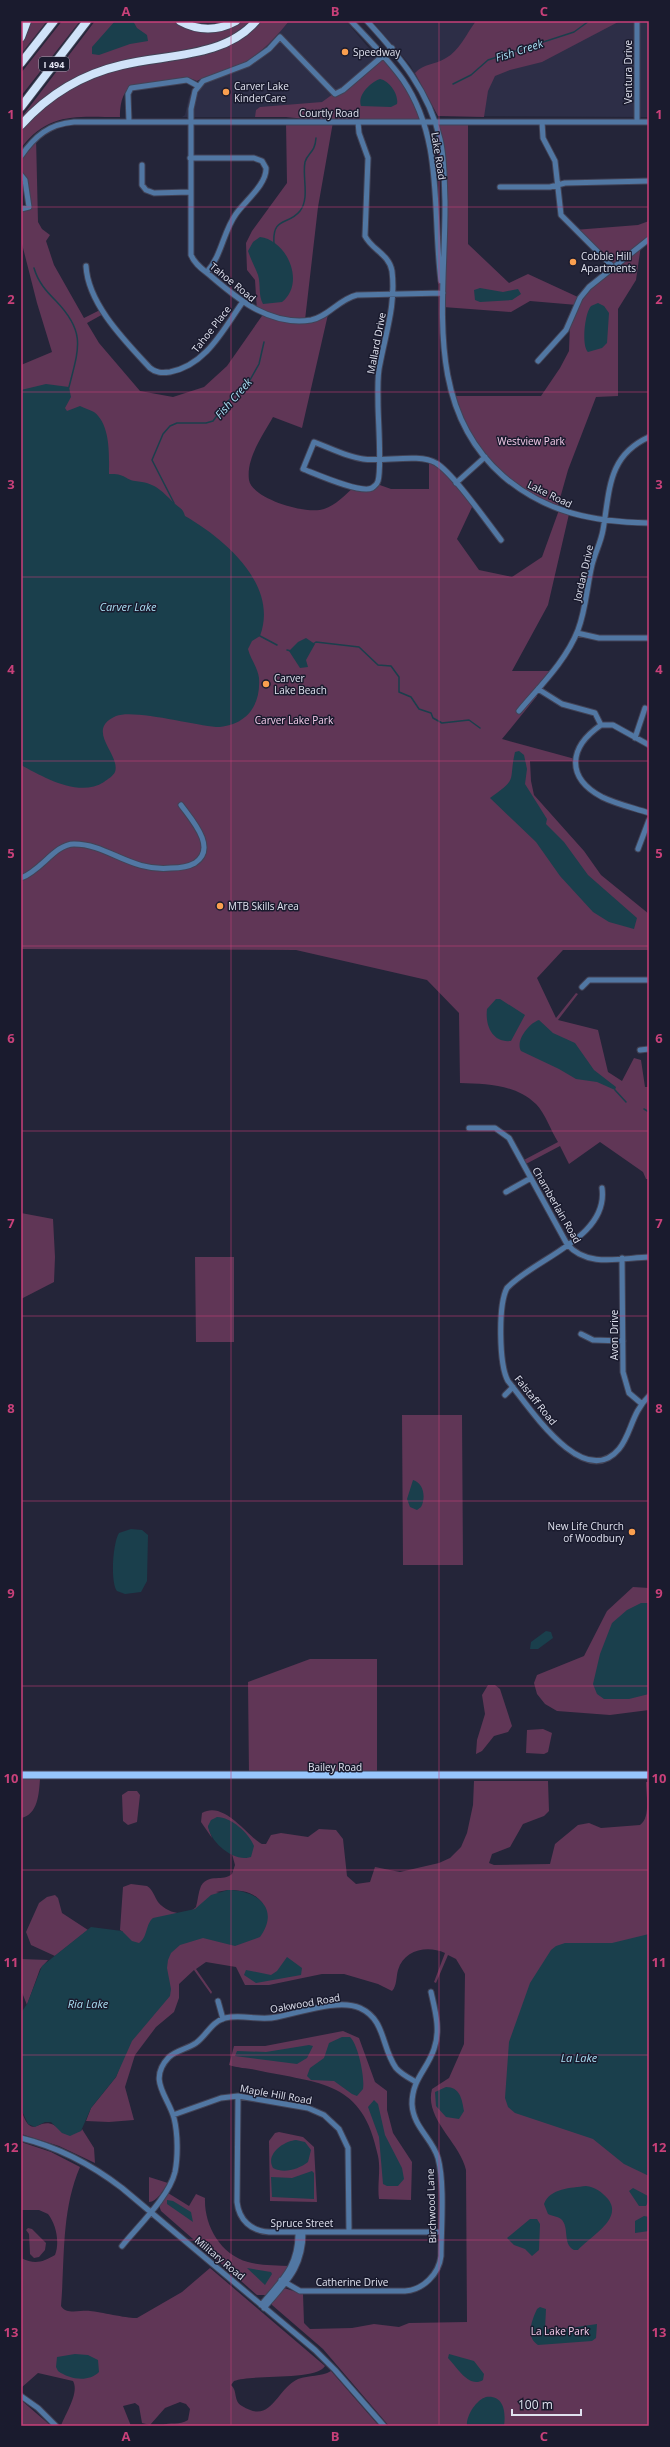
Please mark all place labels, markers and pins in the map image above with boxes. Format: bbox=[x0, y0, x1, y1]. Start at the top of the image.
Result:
place label: Speedway bbox=[353, 45, 401, 59]
marker: Speedway bbox=[340, 47, 350, 57]
place label: Carver Lake KinderCare bbox=[234, 79, 289, 105]
marker: Carver Lake KinderCare bbox=[221, 87, 231, 97]
place label: Cobble Hill Apartments bbox=[581, 249, 636, 275]
marker: Cobble Hill Apartments bbox=[568, 257, 578, 267]
place label: Carver Lake Beach bbox=[274, 671, 327, 697]
marker: Carver Lake Beach bbox=[261, 679, 271, 689]
place label: MTB Skills Area bbox=[228, 899, 299, 913]
marker: MTB Skills Area bbox=[215, 901, 225, 911]
place label: New Life Church of Woodbury bbox=[548, 1519, 625, 1545]
marker: New Life Church of Woodbury bbox=[627, 1527, 637, 1537]

